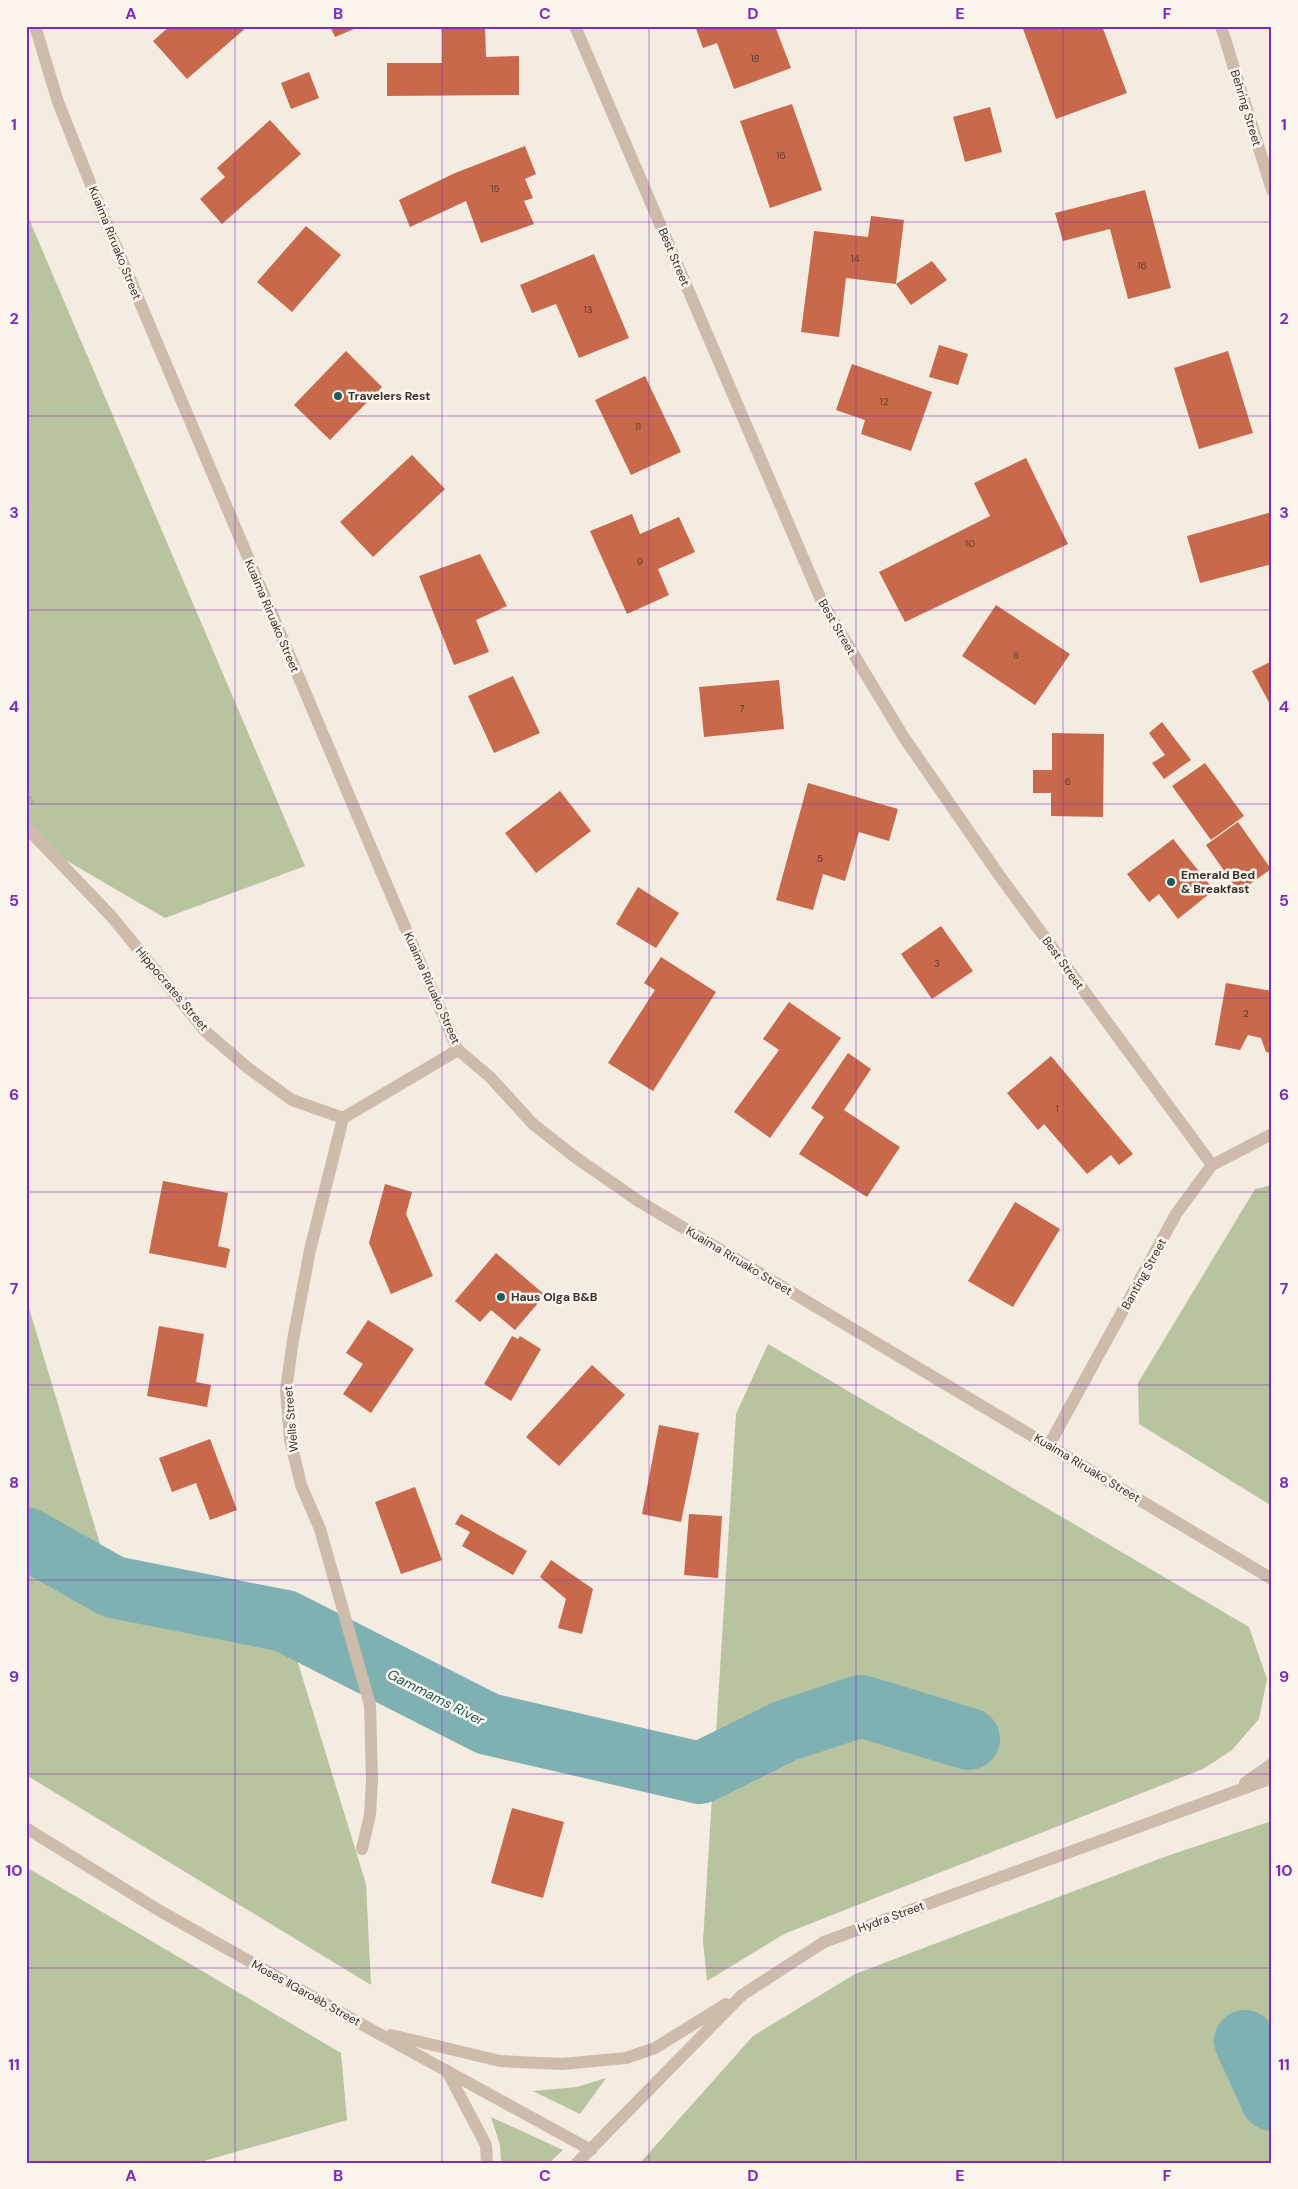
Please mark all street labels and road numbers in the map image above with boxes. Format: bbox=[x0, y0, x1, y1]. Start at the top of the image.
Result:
street label: Behring Street bbox=[1227, 68, 1265, 148]
street label: Kuaima Riruako Street bbox=[85, 184, 145, 302]
street label: Best Street bbox=[655, 225, 694, 289]
street label: Kuaima Riruako Street bbox=[241, 557, 303, 675]
street label: Best Street bbox=[815, 596, 860, 658]
street label: Kuaima Riruako Street bbox=[400, 929, 464, 1047]
street label: Best Street bbox=[1038, 933, 1088, 993]
street label: Hippocrates Street bbox=[132, 943, 212, 1035]
street label: Kuaima Riruako Street bbox=[683, 1223, 795, 1299]
street label: Banting Street bbox=[1118, 1235, 1170, 1312]
street label: Wells Street bbox=[280, 1385, 302, 1453]
street label: Kuaima Riruako Street bbox=[1031, 1430, 1143, 1506]
street label: Hydra Street bbox=[855, 1897, 927, 1936]
street label: Moses ǁGaroëb Street bbox=[248, 1956, 364, 2030]

